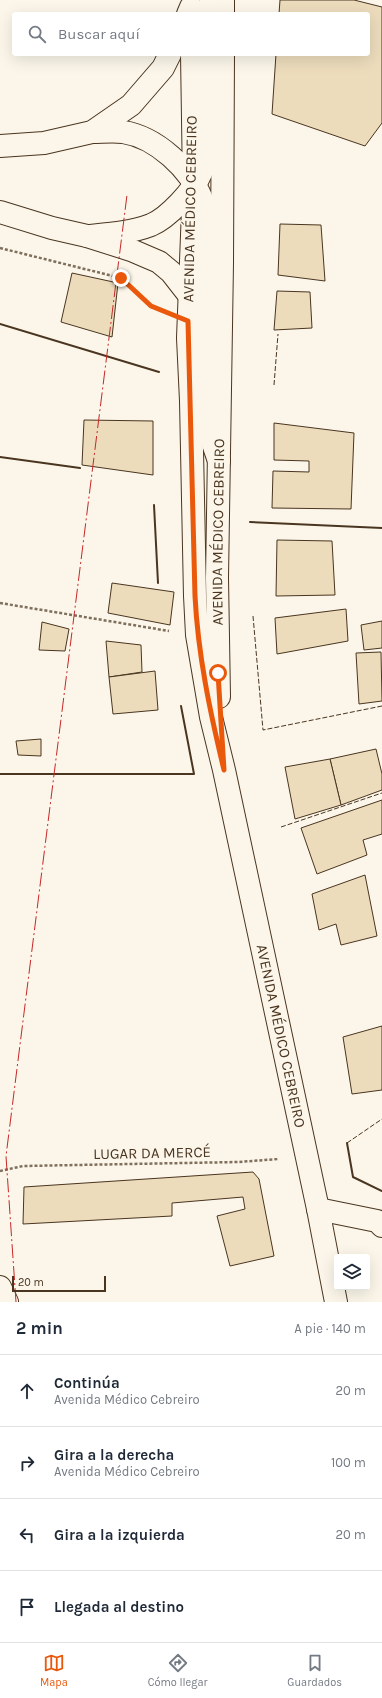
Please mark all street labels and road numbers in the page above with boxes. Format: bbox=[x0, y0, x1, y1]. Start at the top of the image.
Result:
street label: AVENIDA MÉDICO CEBREIRO bbox=[179, 115, 201, 303]
street label: AVENIDA MÉDICO CEBREIRO bbox=[208, 438, 228, 626]
street label: AVENIDA MÉDICO CEBREIRO bbox=[253, 943, 309, 1129]
street label: LUGAR DA MERCÉ bbox=[93, 1143, 211, 1163]

